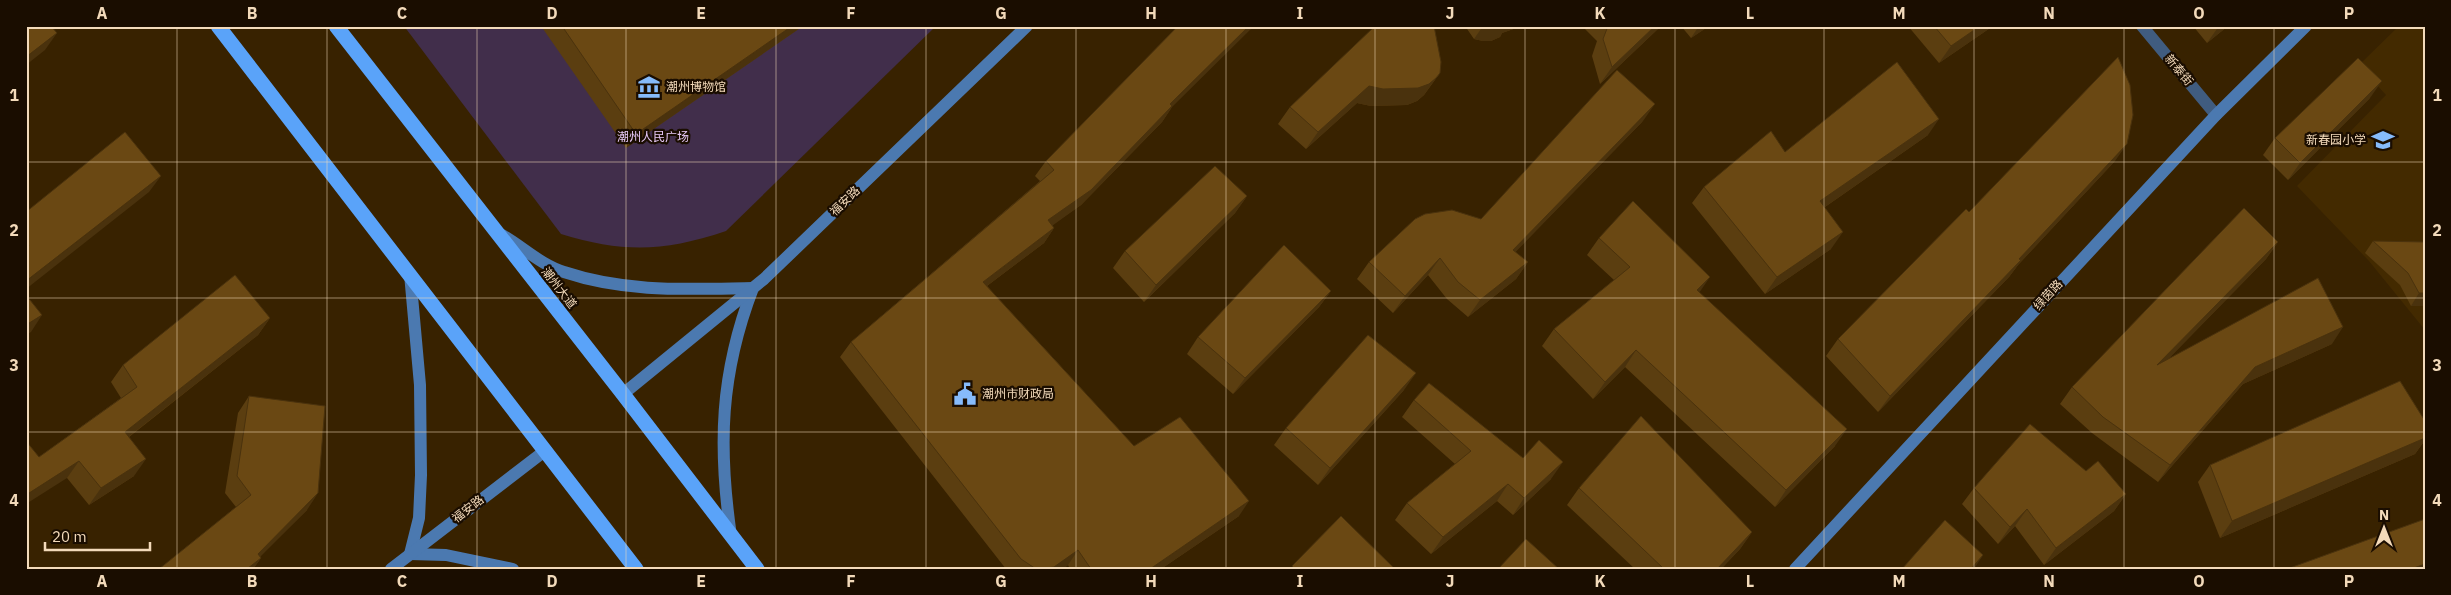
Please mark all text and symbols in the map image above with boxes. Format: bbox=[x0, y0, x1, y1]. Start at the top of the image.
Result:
text: A bbox=[97, 3, 108, 23]
text: B bbox=[247, 3, 258, 23]
text: C bbox=[397, 3, 407, 23]
text: D bbox=[546, 3, 558, 23]
text: E bbox=[696, 3, 706, 23]
text: F bbox=[846, 3, 856, 23]
text: G bbox=[995, 3, 1007, 23]
text: H bbox=[1145, 3, 1157, 23]
text: I bbox=[1297, 3, 1304, 23]
text: J bbox=[1446, 3, 1454, 23]
text: K bbox=[1594, 3, 1606, 23]
text: L bbox=[1746, 3, 1754, 23]
text: M bbox=[1892, 3, 1906, 23]
text: N bbox=[2043, 3, 2055, 23]
text: O bbox=[2193, 3, 2205, 23]
text: P bbox=[2344, 3, 2354, 23]
street label: 新泰街 bbox=[2162, 51, 2197, 88]
museum icon: 潮州博物馆 bbox=[636, 74, 662, 100]
place label: 潮州博物馆 bbox=[666, 79, 726, 94]
text: 1 bbox=[9, 85, 19, 105]
text: 1 bbox=[2432, 85, 2442, 105]
school or university icon: 新春园小学 bbox=[2370, 127, 2396, 153]
park label: 潮州人民广场 bbox=[617, 129, 689, 144]
place label: 新春园小学 bbox=[2306, 132, 2366, 147]
street label: 福安路 bbox=[826, 183, 863, 219]
text: 2 bbox=[9, 220, 19, 240]
text: 2 bbox=[2432, 220, 2442, 240]
street label: 潮州大道 bbox=[539, 264, 580, 311]
street label: 绿茵路 bbox=[2030, 276, 2065, 313]
text: 3 bbox=[9, 355, 19, 375]
text: 3 bbox=[2432, 355, 2442, 375]
public building icon: 潮州市财政局 bbox=[952, 381, 978, 407]
place label: 潮州市财政局 bbox=[982, 386, 1054, 401]
text: 4 bbox=[9, 490, 19, 510]
text: 4 bbox=[2432, 490, 2442, 510]
street label: 福安路 bbox=[449, 492, 486, 526]
north arrow bbox=[2358, 502, 2408, 552]
text: N bbox=[2379, 506, 2389, 524]
scale bar bbox=[45, 520, 150, 552]
text: 20 m bbox=[52, 527, 87, 546]
text: A bbox=[97, 571, 108, 591]
text: B bbox=[247, 571, 258, 591]
text: C bbox=[397, 571, 407, 591]
text: D bbox=[546, 571, 558, 591]
text: E bbox=[696, 571, 706, 591]
text: F bbox=[846, 571, 856, 591]
text: G bbox=[995, 571, 1007, 591]
text: H bbox=[1145, 571, 1157, 591]
text: I bbox=[1297, 571, 1304, 591]
text: J bbox=[1446, 571, 1454, 591]
text: K bbox=[1594, 571, 1606, 591]
text: L bbox=[1746, 571, 1754, 591]
text: M bbox=[1892, 571, 1906, 591]
text: N bbox=[2043, 571, 2055, 591]
text: O bbox=[2193, 571, 2205, 591]
text: P bbox=[2344, 571, 2354, 591]

